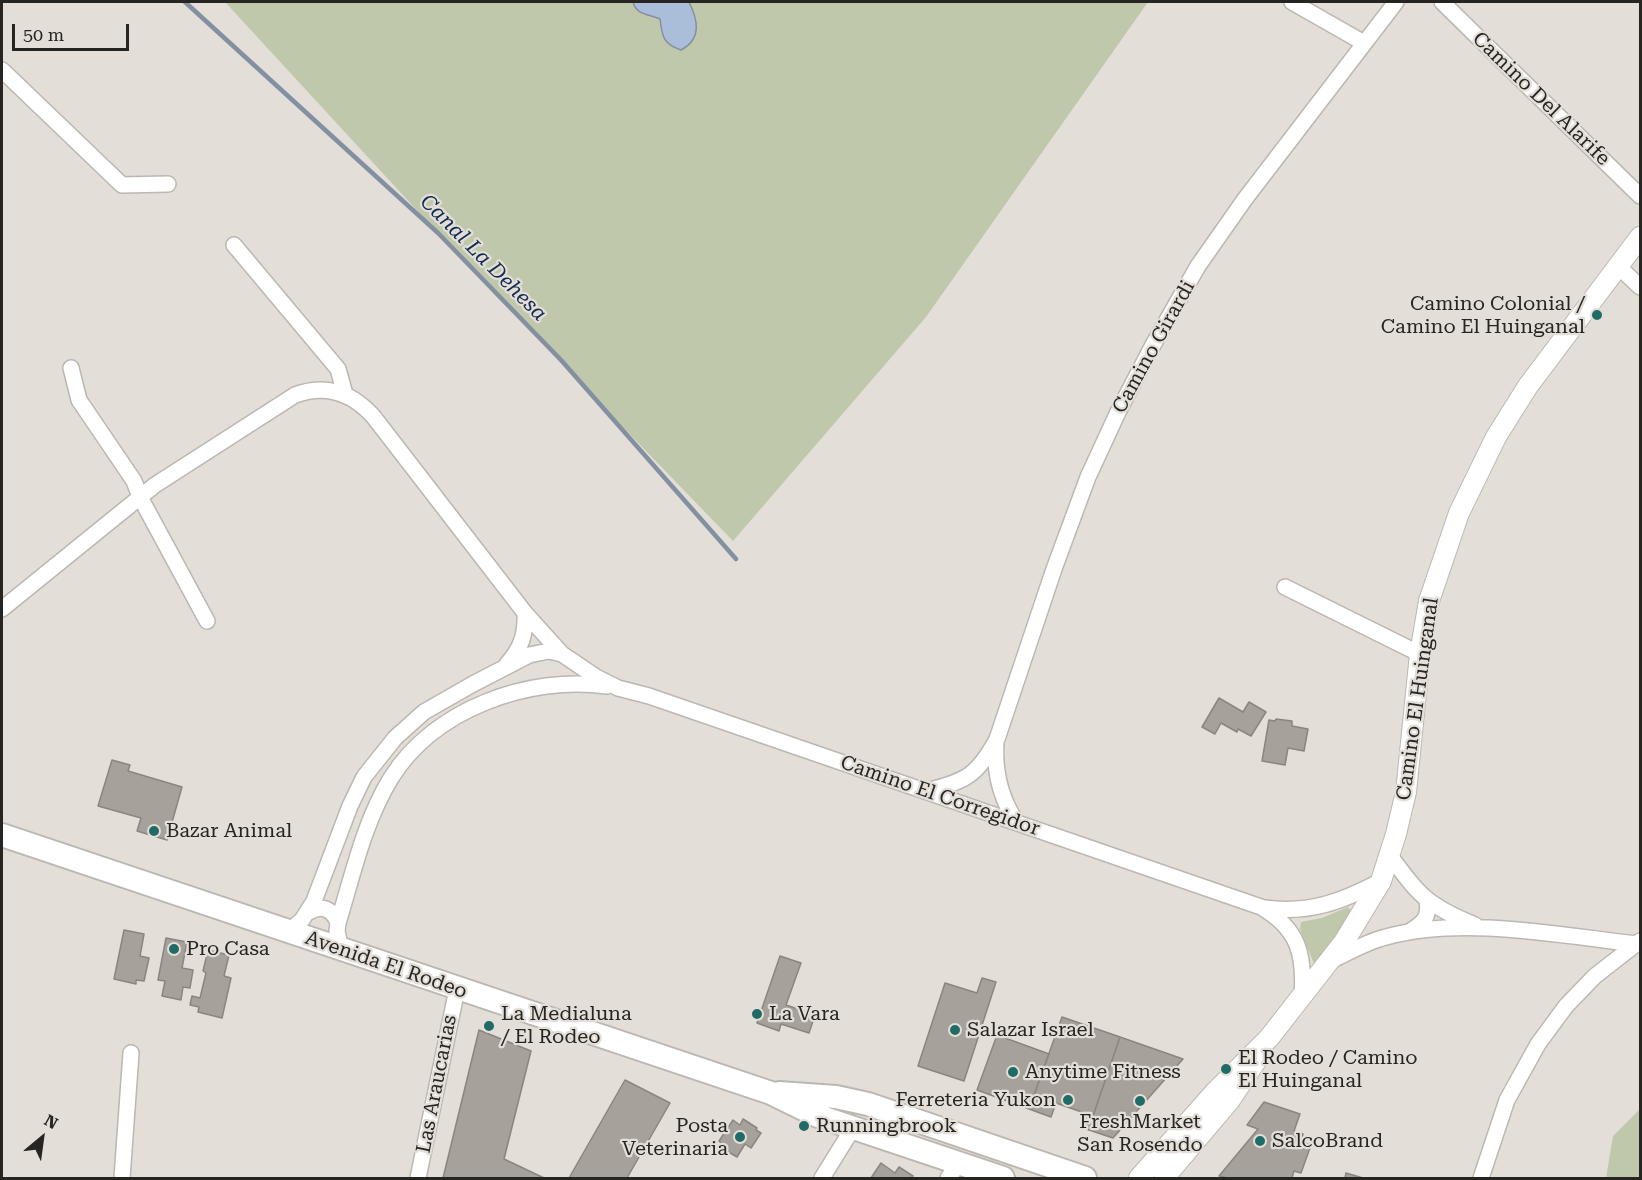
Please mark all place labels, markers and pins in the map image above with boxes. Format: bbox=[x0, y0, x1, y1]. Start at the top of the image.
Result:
place label: Camino Colonial / Camino El Huinganal bbox=[1381, 292, 1585, 339]
marker: Camino Colonial / Camino El Huinganal bbox=[1590, 308, 1604, 322]
place label: Bazar Animal bbox=[166, 819, 292, 843]
marker: Bazar Animal bbox=[147, 824, 161, 838]
place label: Pro Casa bbox=[186, 937, 270, 961]
marker: Pro Casa bbox=[167, 942, 181, 956]
place label: La Medialuna / El Rodeo bbox=[501, 1002, 632, 1049]
place label: La Vara bbox=[769, 1002, 840, 1026]
marker: La Vara bbox=[750, 1007, 764, 1021]
place label: Salazar Israel bbox=[967, 1018, 1094, 1042]
marker: La Medialuna / El Rodeo bbox=[482, 1019, 496, 1033]
marker: Salazar Israel bbox=[948, 1023, 962, 1037]
place label: El Rodeo / Camino El Huinganal bbox=[1238, 1046, 1418, 1093]
place label: Anytime Fitness bbox=[1025, 1060, 1181, 1084]
marker: El Rodeo / Camino El Huinganal bbox=[1219, 1062, 1233, 1076]
marker: Anytime Fitness bbox=[1006, 1065, 1020, 1079]
place label: Ferreteria Yukon bbox=[896, 1088, 1056, 1112]
marker: Ferreteria Yukon bbox=[1061, 1093, 1075, 1107]
marker: FreshMarket San Rosendo bbox=[1133, 1094, 1147, 1108]
place label: FreshMarket San Rosendo bbox=[1077, 1110, 1203, 1157]
place label: Posta Veterinaria bbox=[622, 1114, 728, 1161]
place label: Runningbrook bbox=[816, 1114, 957, 1138]
marker: Runningbrook bbox=[797, 1119, 811, 1133]
place label: SalcoBrand bbox=[1272, 1129, 1383, 1153]
marker: Posta Veterinaria bbox=[733, 1130, 747, 1144]
marker: SalcoBrand bbox=[1253, 1134, 1267, 1148]

